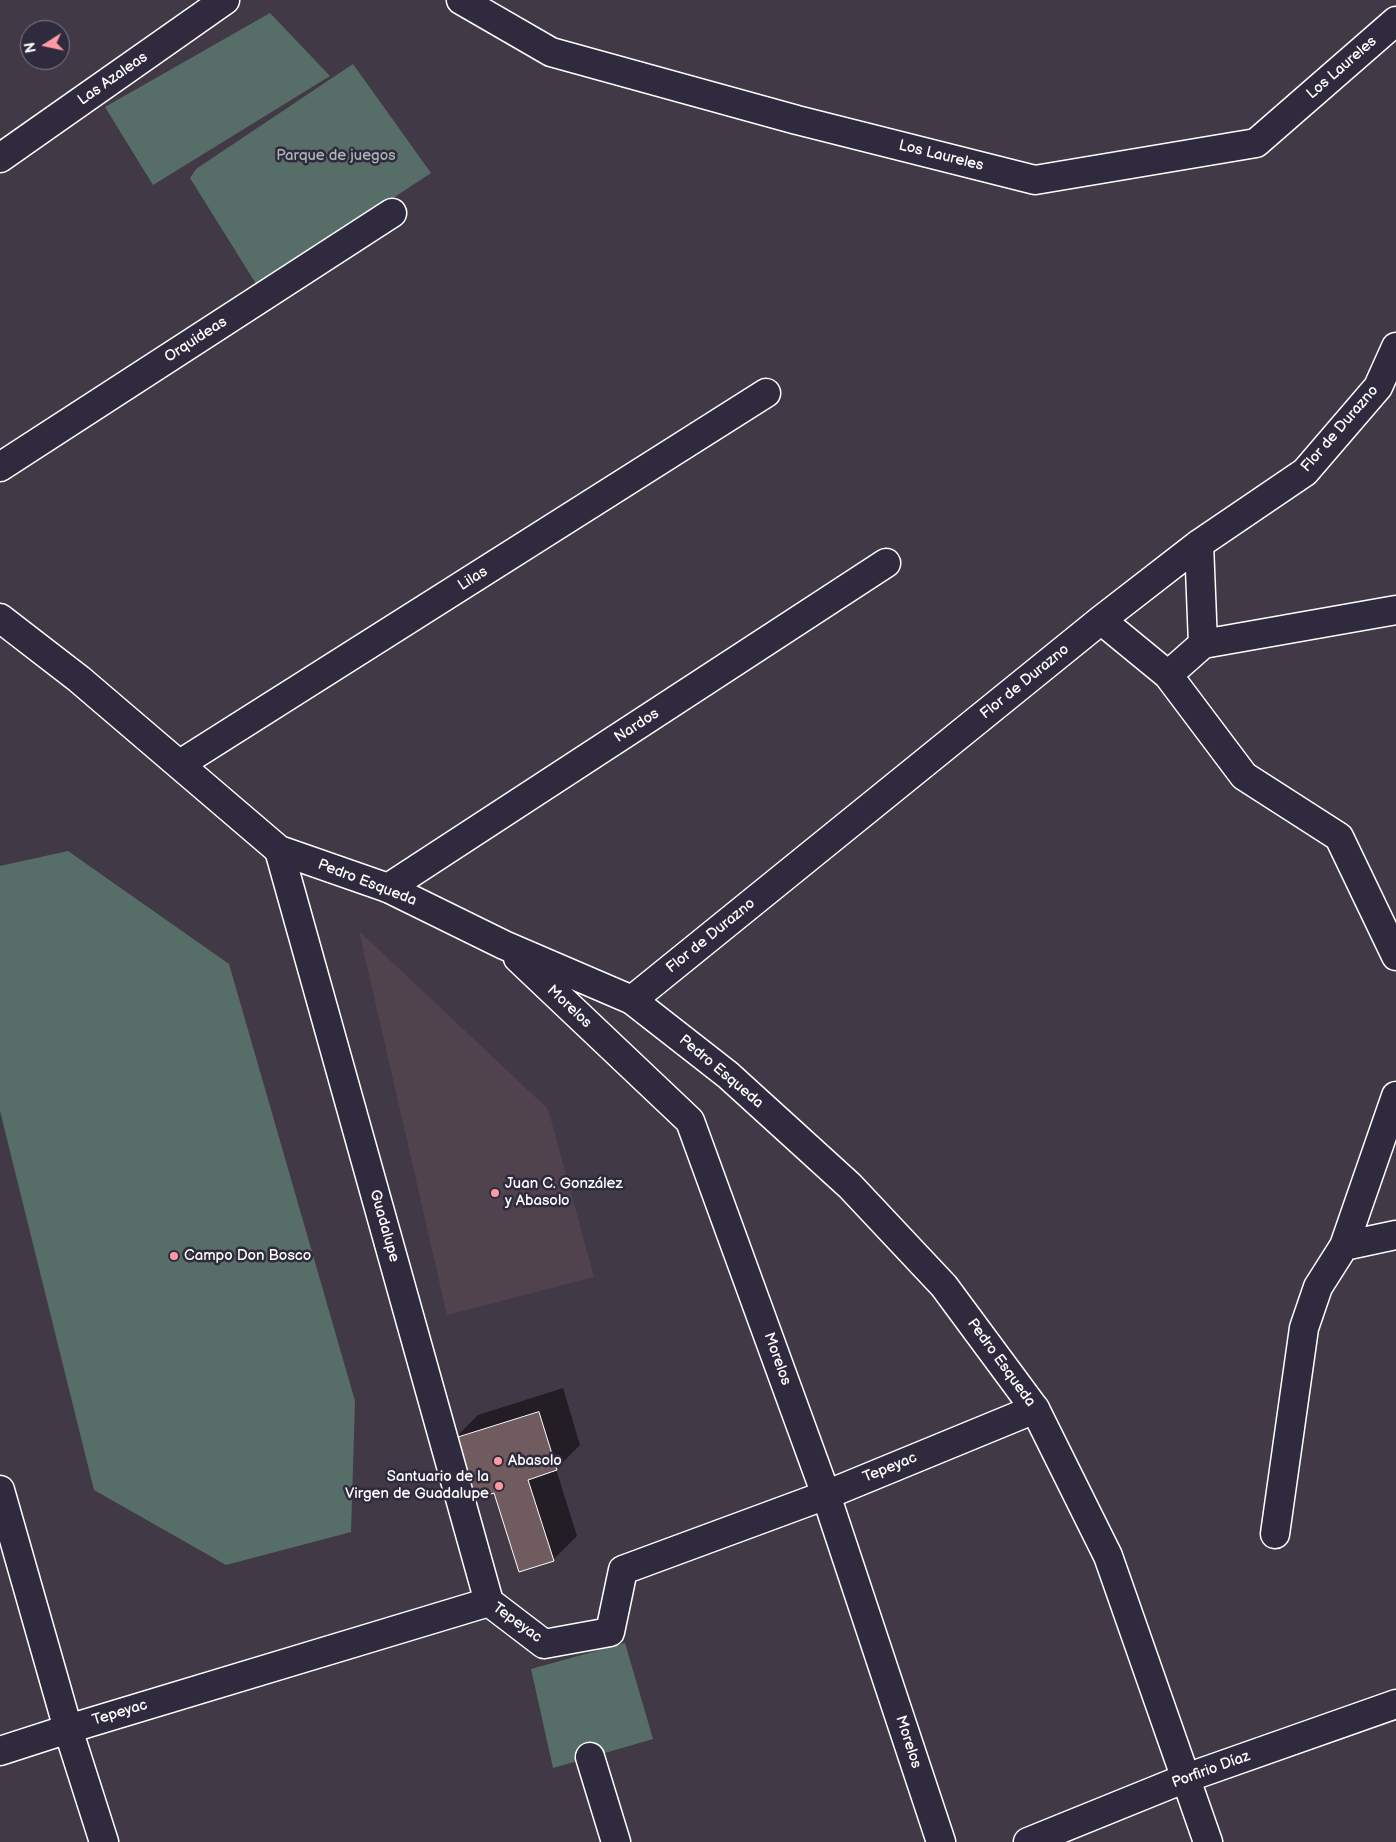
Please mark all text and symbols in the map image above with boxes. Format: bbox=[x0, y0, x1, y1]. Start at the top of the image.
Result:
north arrow bbox=[20, 20, 70, 70]
street label: Los Laureles bbox=[1303, 33, 1381, 103]
text: N bbox=[21, 41, 40, 54]
street label: Las Azaleas bbox=[75, 48, 151, 110]
street label: Los Laureles bbox=[897, 137, 985, 175]
park label: Parque de juegos bbox=[276, 147, 396, 165]
street label: Orquideas bbox=[162, 313, 230, 367]
street label: Flor de Durazno bbox=[1298, 382, 1382, 476]
street label: Lilas bbox=[455, 563, 491, 595]
street label: Flor de Durazno bbox=[977, 641, 1073, 723]
street label: Nardos bbox=[611, 705, 663, 747]
street label: Pedro Esqueda bbox=[315, 856, 419, 910]
street label: Flor de Durazno bbox=[663, 895, 759, 977]
street label: Morelos bbox=[543, 982, 595, 1032]
street label: Pedro Esqueda bbox=[675, 1032, 767, 1112]
place label: Juan C. González y Abasolo bbox=[505, 1175, 623, 1210]
marker: Juan C. González y Abasolo bbox=[489, 1187, 501, 1199]
street label: Guadalupe bbox=[365, 1188, 403, 1264]
place label: Campo Don Bosco bbox=[184, 1247, 311, 1265]
marker: Campo Don Bosco bbox=[168, 1250, 180, 1262]
street label: Pedro Esqueda bbox=[963, 1315, 1039, 1411]
street label: Morelos bbox=[759, 1330, 795, 1388]
street label: Tepeyac bbox=[860, 1449, 920, 1487]
place label: Abasolo bbox=[508, 1452, 562, 1470]
marker: Abasolo bbox=[492, 1455, 504, 1467]
place label: Santuario de la Virgen de Guadalupe bbox=[345, 1468, 489, 1503]
marker: Santuario de la Virgen de Guadalupe bbox=[493, 1480, 505, 1492]
street label: Tepeyac bbox=[489, 1599, 545, 1647]
street label: Tepeyac bbox=[90, 1696, 150, 1730]
street label: Morelos bbox=[891, 1713, 925, 1771]
street label: Porfirio Díaz bbox=[1170, 1748, 1252, 1792]

